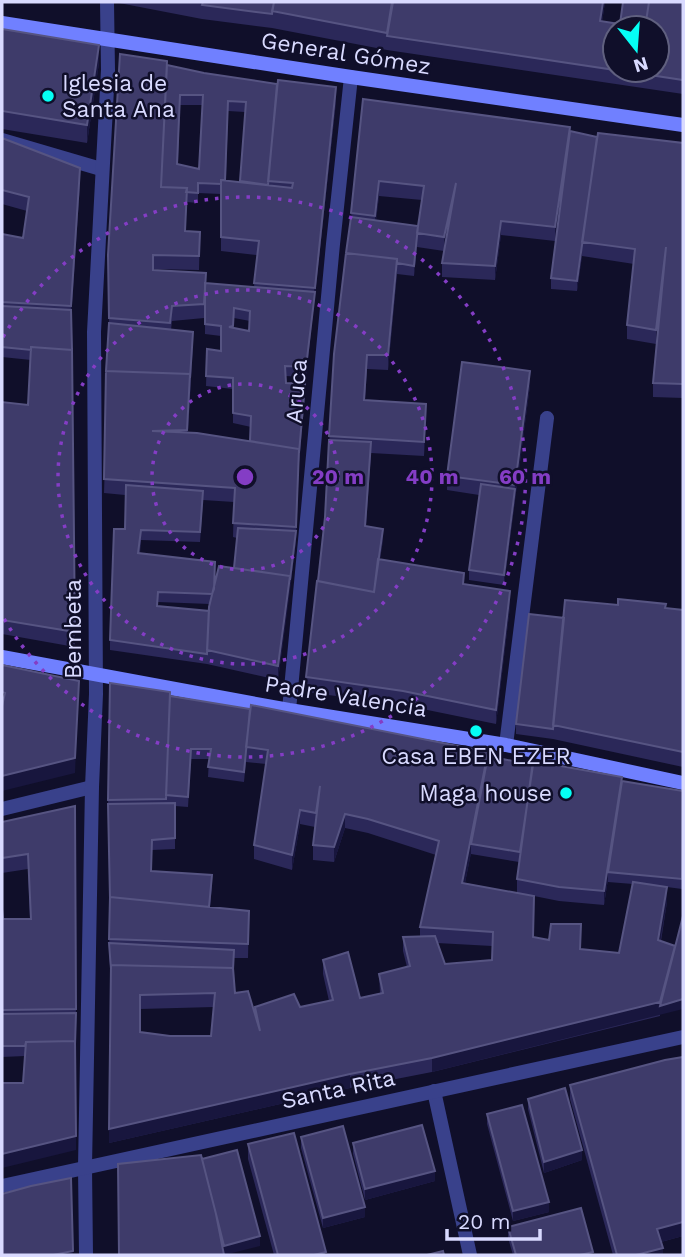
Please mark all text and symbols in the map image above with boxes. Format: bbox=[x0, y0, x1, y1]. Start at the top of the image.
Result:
north arrow bbox=[601, 14, 671, 84]
street label: General Gómez bbox=[259, 27, 433, 80]
text: N bbox=[631, 52, 651, 78]
place label: Iglesia de Santa Ana bbox=[62, 70, 175, 123]
marker: Iglesia de Santa Ana bbox=[40, 88, 56, 104]
street label: Aruca bbox=[280, 358, 313, 424]
text: 20 m bbox=[312, 464, 364, 489]
text: 40 m bbox=[406, 464, 458, 489]
text: 60 m bbox=[499, 464, 551, 489]
centre of rings bbox=[233, 465, 257, 489]
street label: Bembeta bbox=[60, 579, 87, 679]
street label: Padre Valencia bbox=[263, 670, 429, 723]
marker: Casa EBEN EZER bbox=[468, 723, 484, 739]
place label: Casa EBEN EZER bbox=[381, 743, 571, 770]
place label: Maga house bbox=[419, 780, 552, 807]
marker: Maga house bbox=[558, 785, 574, 801]
street label: Santa Rita bbox=[279, 1064, 397, 1115]
scale bar bbox=[447, 1198, 540, 1242]
text: 20 m bbox=[458, 1209, 510, 1234]

